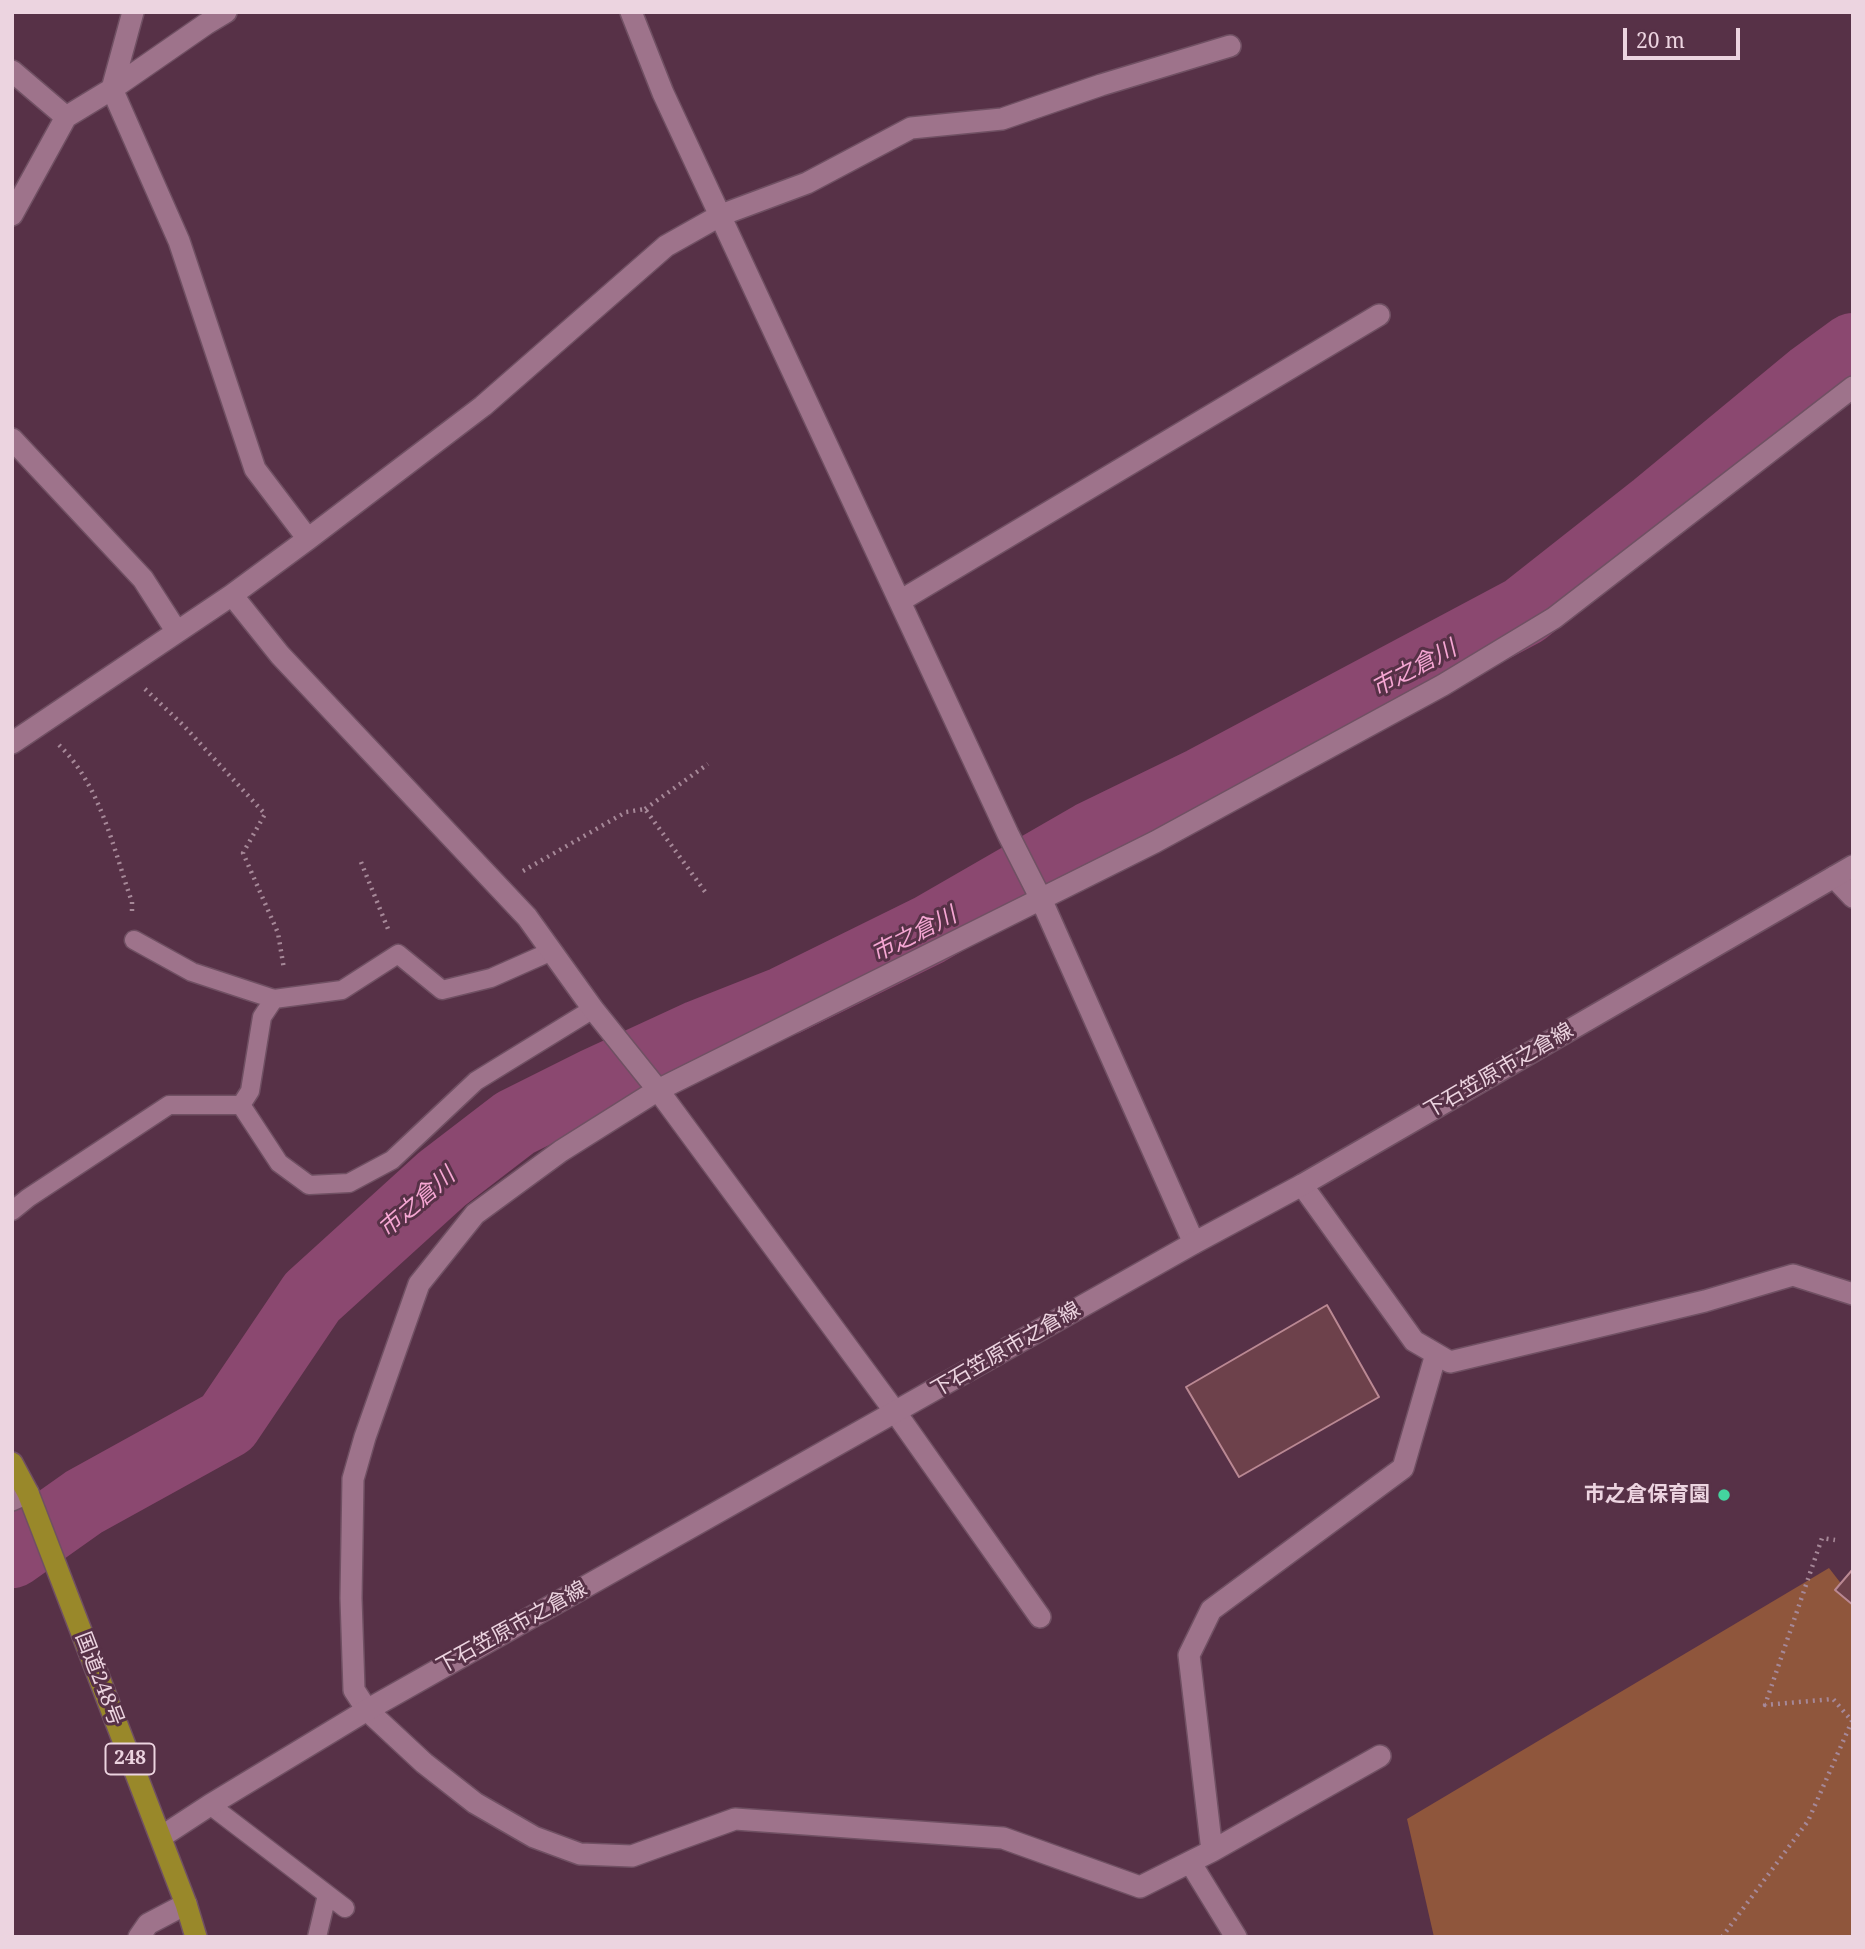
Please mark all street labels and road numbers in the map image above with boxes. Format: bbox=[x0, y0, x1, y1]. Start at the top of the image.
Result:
street label: 下石笠原市之倉線 bbox=[1420, 1018, 1578, 1124]
street label: 下石笠原市之倉線 bbox=[927, 1297, 1085, 1403]
street label: 下石笠原市之倉線 bbox=[432, 1576, 592, 1680]
street label: 国道248号 bbox=[70, 1629, 128, 1729]
road number: 248 bbox=[106, 1744, 154, 1774]

